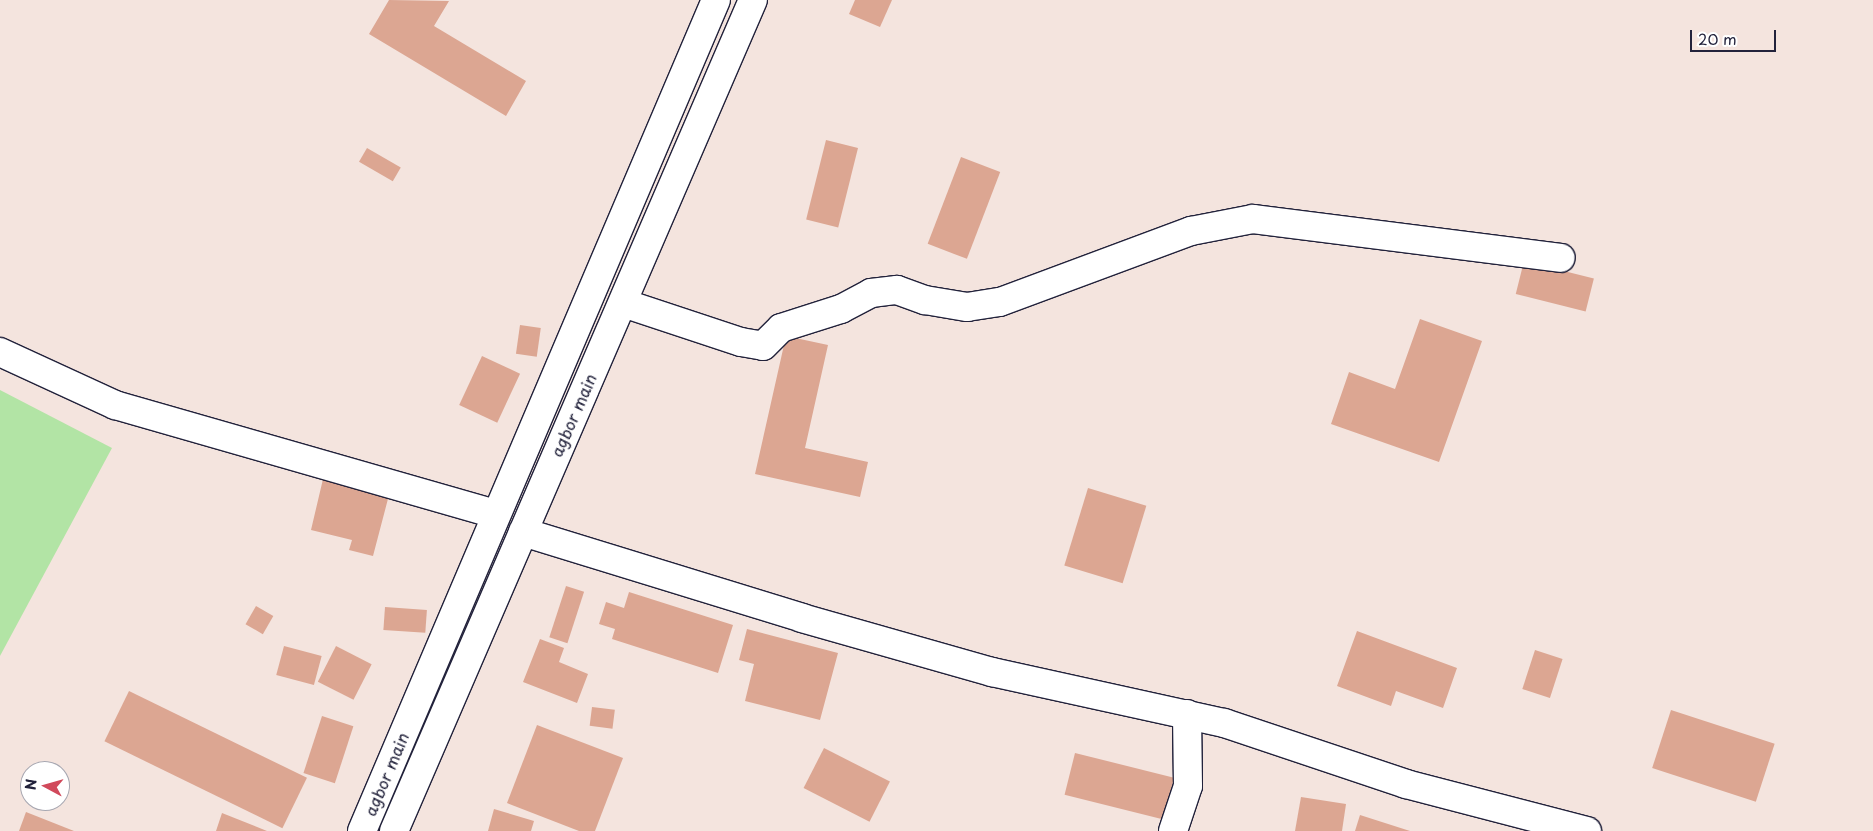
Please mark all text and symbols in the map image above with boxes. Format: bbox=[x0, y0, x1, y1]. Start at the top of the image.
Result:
scale bar bbox=[1693, 20, 1779, 52]
text: 20 m bbox=[1698, 27, 1737, 50]
street label: agbor main bbox=[546, 371, 600, 459]
street label: agbor main bbox=[360, 729, 412, 819]
north arrow bbox=[20, 761, 70, 811]
text: N bbox=[20, 778, 42, 791]

